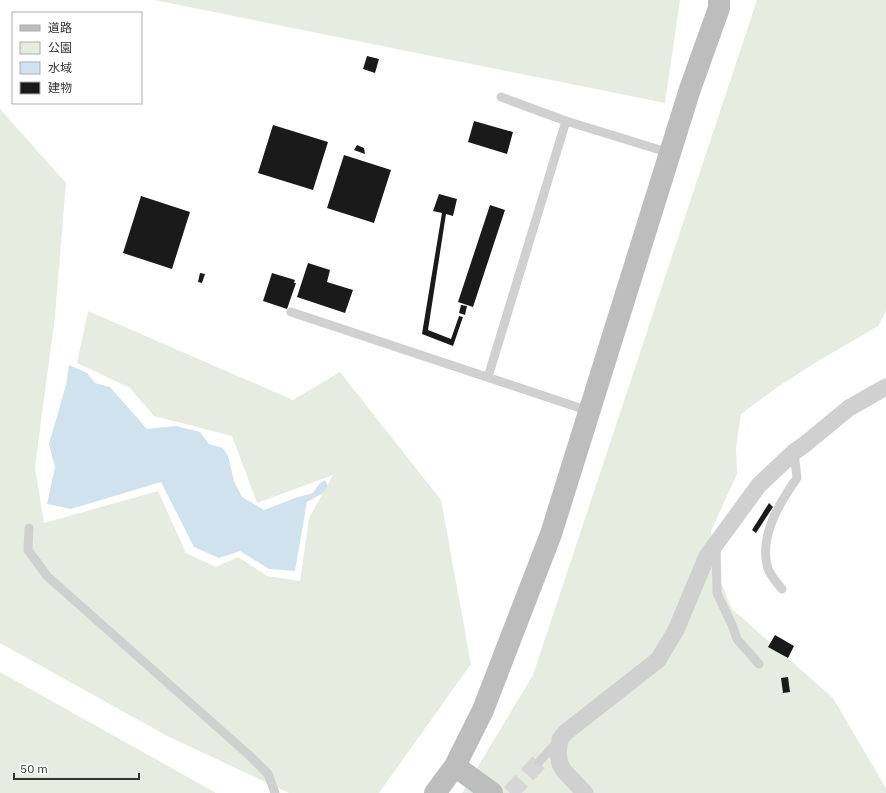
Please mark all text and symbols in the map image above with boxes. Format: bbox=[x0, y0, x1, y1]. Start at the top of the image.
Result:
legend bbox=[12, 12, 142, 104]
text: 道路 bbox=[48, 20, 72, 35]
text: 公園 bbox=[48, 40, 72, 55]
text: 水域 bbox=[48, 60, 72, 75]
text: 建物 bbox=[48, 80, 72, 95]
scale bar bbox=[14, 755, 139, 781]
text: 50 m bbox=[20, 761, 48, 776]

